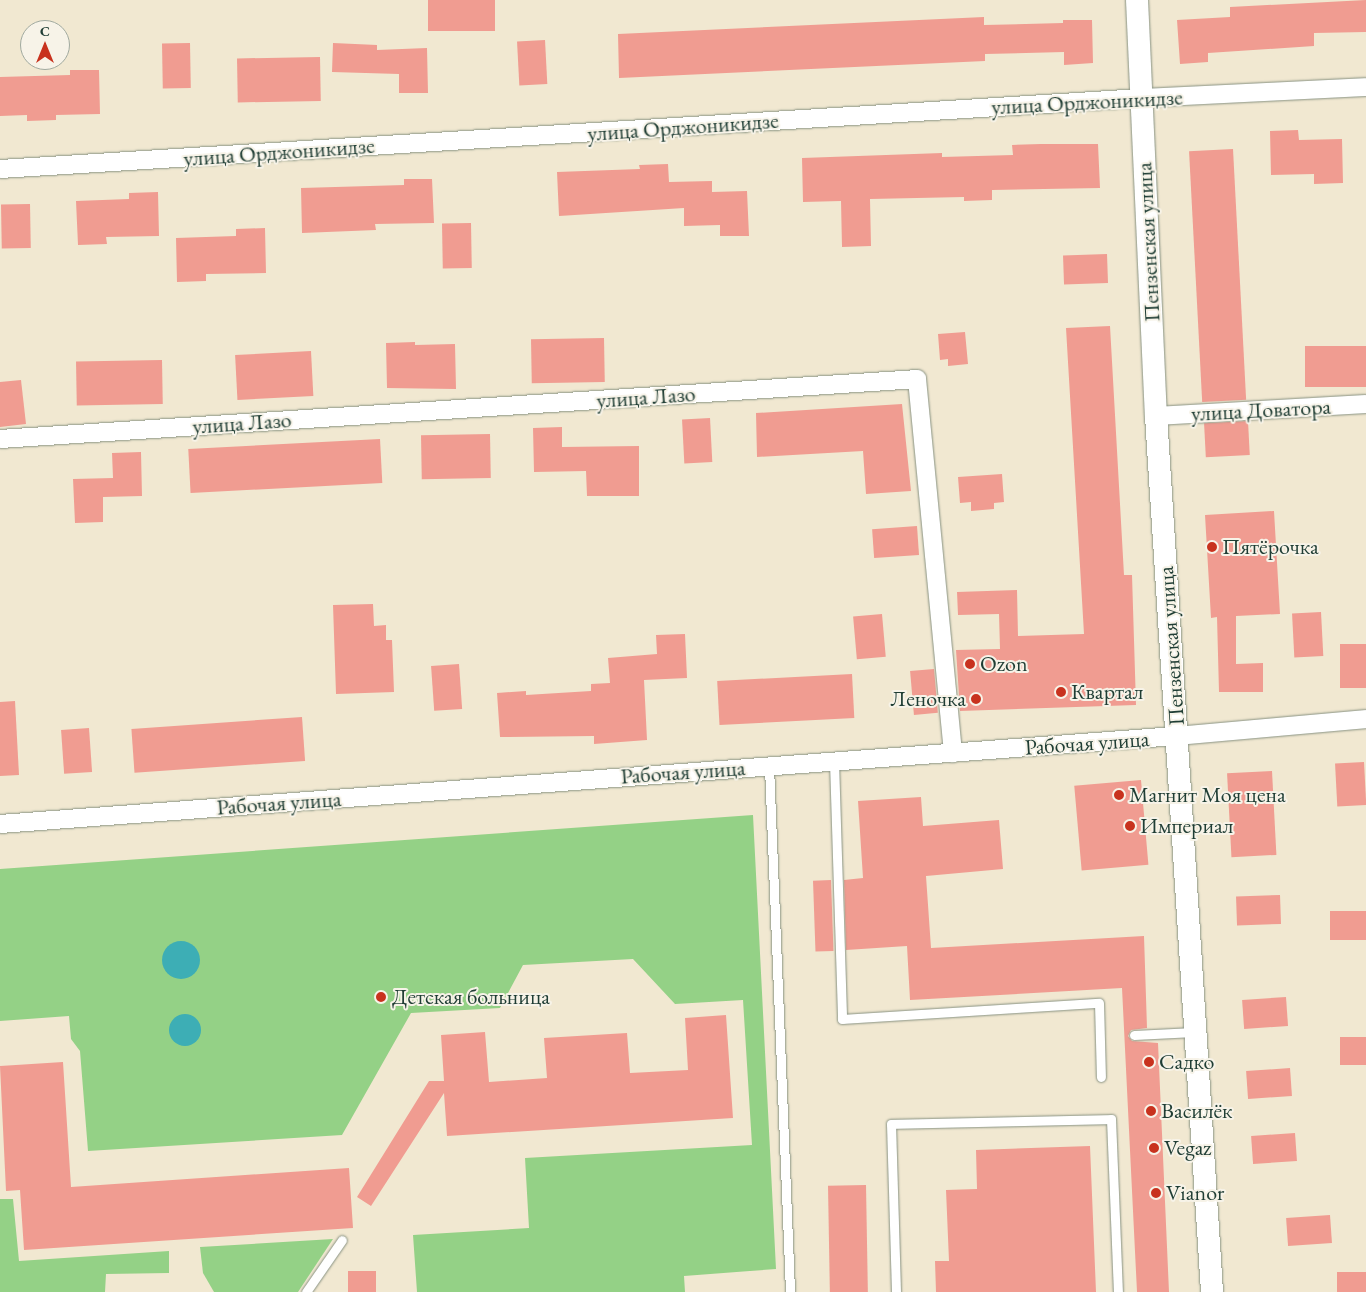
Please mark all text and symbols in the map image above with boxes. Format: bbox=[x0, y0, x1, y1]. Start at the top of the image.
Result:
north arrow bbox=[20, 20, 70, 70]
text: С bbox=[40, 22, 50, 40]
street label: улица Орджоникидзе bbox=[991, 84, 1183, 120]
street label: улица Орджоникидзе bbox=[587, 107, 779, 147]
street label: улица Орджоникидзе bbox=[183, 132, 375, 172]
street label: Пензенская улица bbox=[1131, 161, 1165, 323]
street label: улица Лазо bbox=[596, 380, 696, 414]
street label: улица Доватора bbox=[1190, 393, 1332, 427]
street label: улица Лазо bbox=[192, 406, 292, 440]
place label: Пятёрочка bbox=[1222, 534, 1319, 560]
marker: Пятёрочка bbox=[1206, 541, 1218, 553]
street label: Пензенская улица bbox=[1152, 565, 1190, 727]
place label: Ozon bbox=[980, 651, 1028, 677]
marker: Ozon bbox=[964, 658, 976, 670]
place label: Квартал bbox=[1071, 679, 1143, 705]
place label: Леночка bbox=[891, 686, 966, 712]
marker: Квартал bbox=[1055, 686, 1067, 698]
marker: Леночка bbox=[970, 693, 982, 705]
street label: Рабочая улица bbox=[1024, 725, 1150, 761]
street label: Рабочая улица bbox=[620, 754, 746, 790]
place label: Магнит Моя цена bbox=[1129, 782, 1286, 808]
street label: Рабочая улица bbox=[216, 785, 342, 821]
marker: Магнит Моя цена bbox=[1113, 789, 1125, 801]
place label: Империал bbox=[1140, 813, 1233, 839]
marker: Империал bbox=[1124, 820, 1136, 832]
place label: Детская больница bbox=[392, 984, 550, 1010]
marker: Детская больница bbox=[374, 990, 388, 1004]
place label: Садко bbox=[1159, 1049, 1214, 1075]
marker: Садко bbox=[1143, 1056, 1155, 1068]
place label: Василёк bbox=[1161, 1098, 1233, 1124]
marker: Василёк bbox=[1145, 1105, 1157, 1117]
place label: Vegaz bbox=[1164, 1135, 1211, 1161]
marker: Vegaz bbox=[1148, 1142, 1160, 1154]
place label: Vianor bbox=[1166, 1180, 1224, 1206]
marker: Vianor bbox=[1150, 1187, 1162, 1199]

